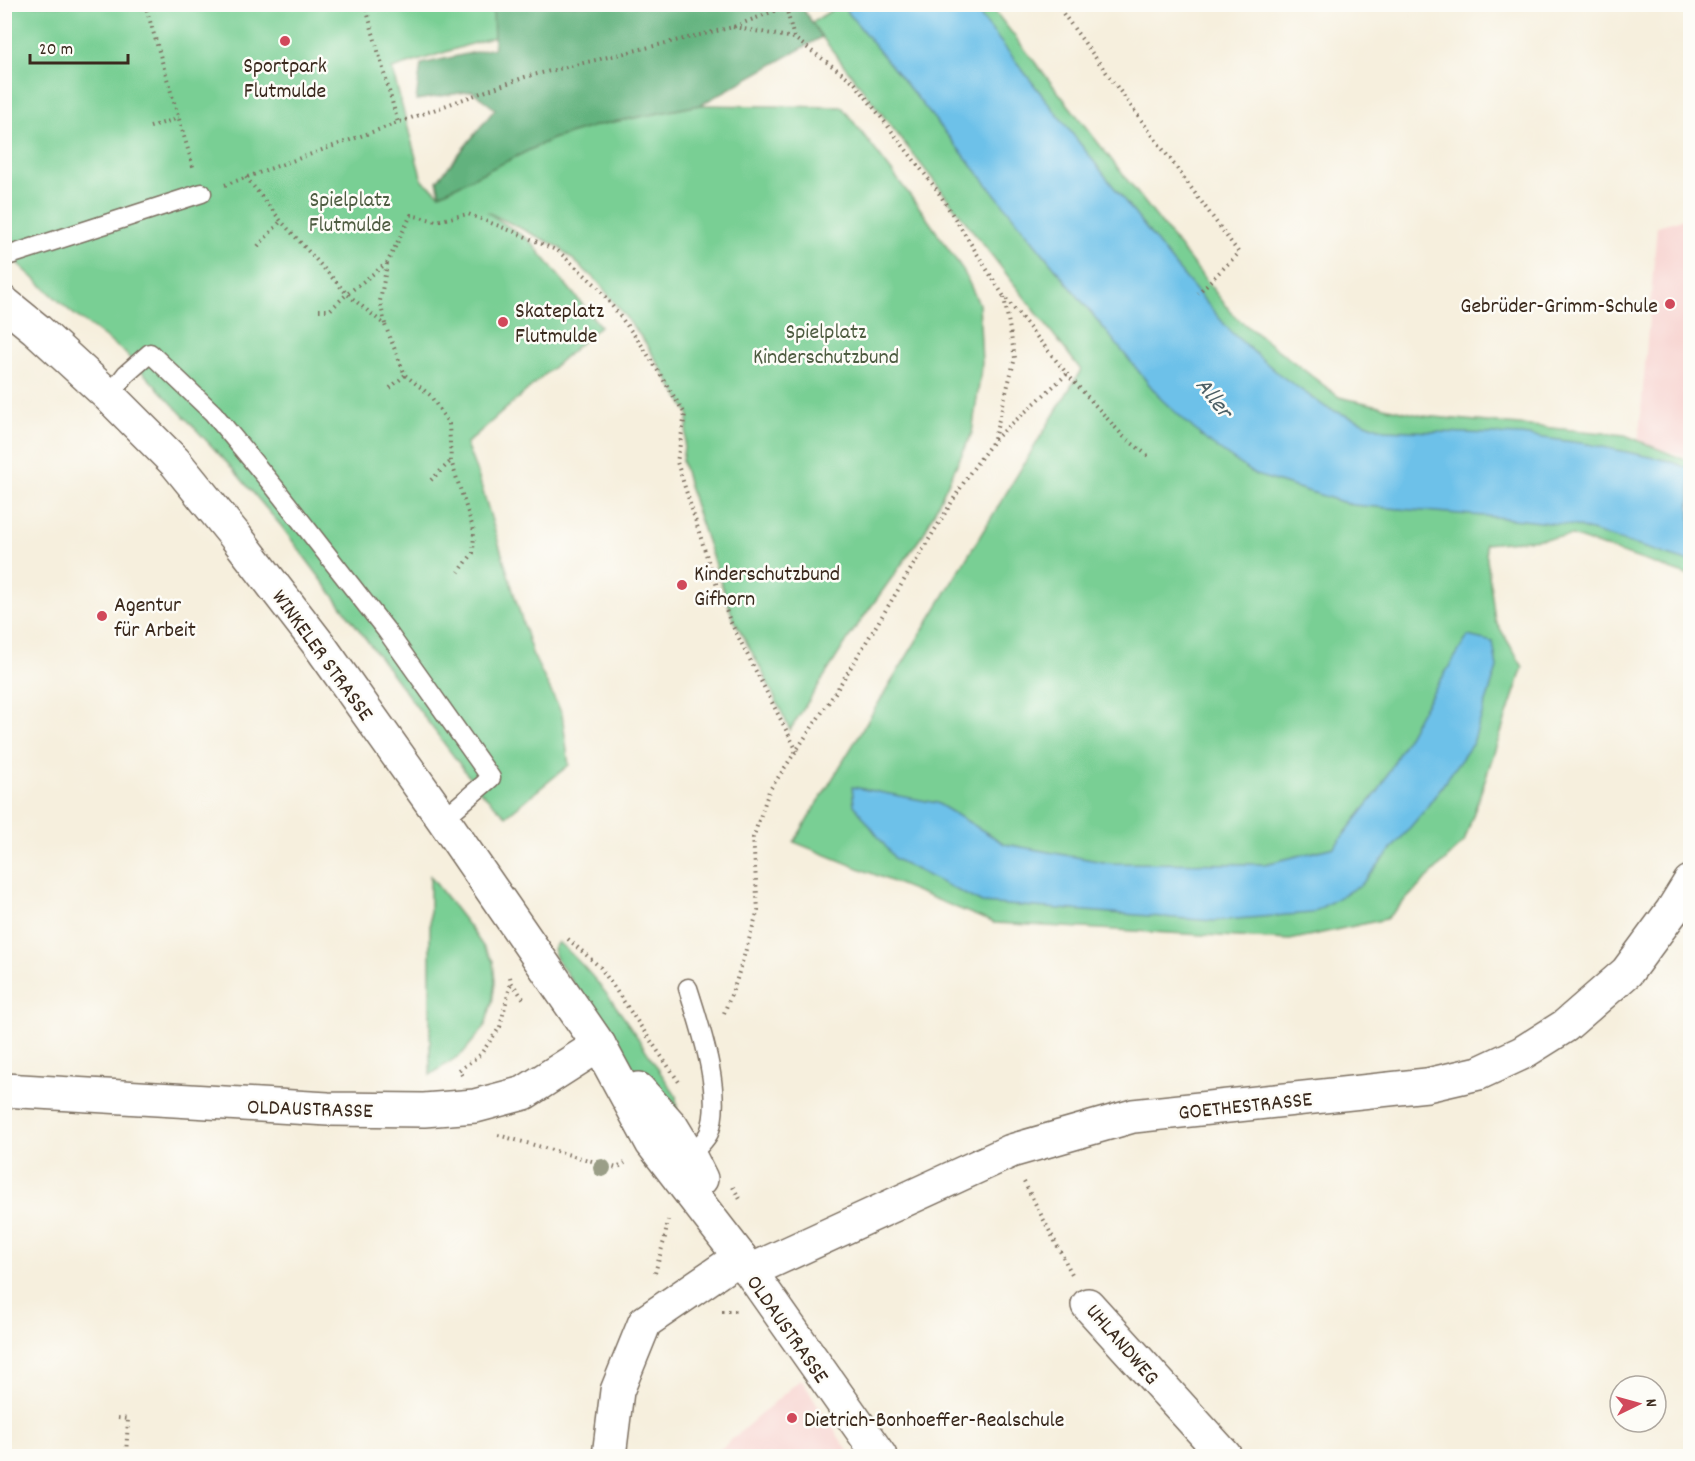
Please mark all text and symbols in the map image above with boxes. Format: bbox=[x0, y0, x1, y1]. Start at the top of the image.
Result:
scale bar bbox=[30, 27, 128, 65]
marker: Sportpark Flutmulde bbox=[278, 34, 292, 48]
text: 20 m bbox=[39, 38, 73, 63]
place label: Sportpark Flutmulde bbox=[243, 52, 327, 108]
park label: Spielplatz Flutmulde bbox=[309, 186, 391, 242]
place label: Gebrüder-Grimm-Schule bbox=[1460, 292, 1658, 323]
place label: Skateplatz Flutmulde bbox=[515, 297, 605, 353]
marker: Gebrüder-Grimm-Schule bbox=[1663, 297, 1677, 311]
marker: Skateplatz Flutmulde bbox=[496, 315, 510, 329]
park label: Spielplatz Kinderschutzbund bbox=[753, 318, 899, 374]
water label: Aller bbox=[1186, 371, 1241, 429]
place label: Kinderschutzbund Gifhorn bbox=[694, 560, 840, 616]
marker: Kinderschutzbund Gifhorn bbox=[675, 578, 689, 592]
street label: WINKELER STRASSE bbox=[263, 584, 380, 728]
place label: Agentur für Arbeit bbox=[114, 591, 196, 647]
marker: Agentur für Arbeit bbox=[95, 609, 109, 623]
street label: GOETHESTRASSE bbox=[1177, 1085, 1314, 1130]
street label: OLDAUSTRASSE bbox=[246, 1093, 373, 1128]
street label: OLDAUSTRASSE bbox=[737, 1269, 835, 1391]
street label: UHLANDWEG bbox=[1077, 1298, 1165, 1393]
north arrow bbox=[1608, 1374, 1668, 1434]
text: N bbox=[1639, 1398, 1662, 1408]
place label: Dietrich-Bonhoeffer-Realschule bbox=[804, 1406, 1065, 1437]
marker: Dietrich-Bonhoeffer-Realschule bbox=[785, 1411, 799, 1425]

